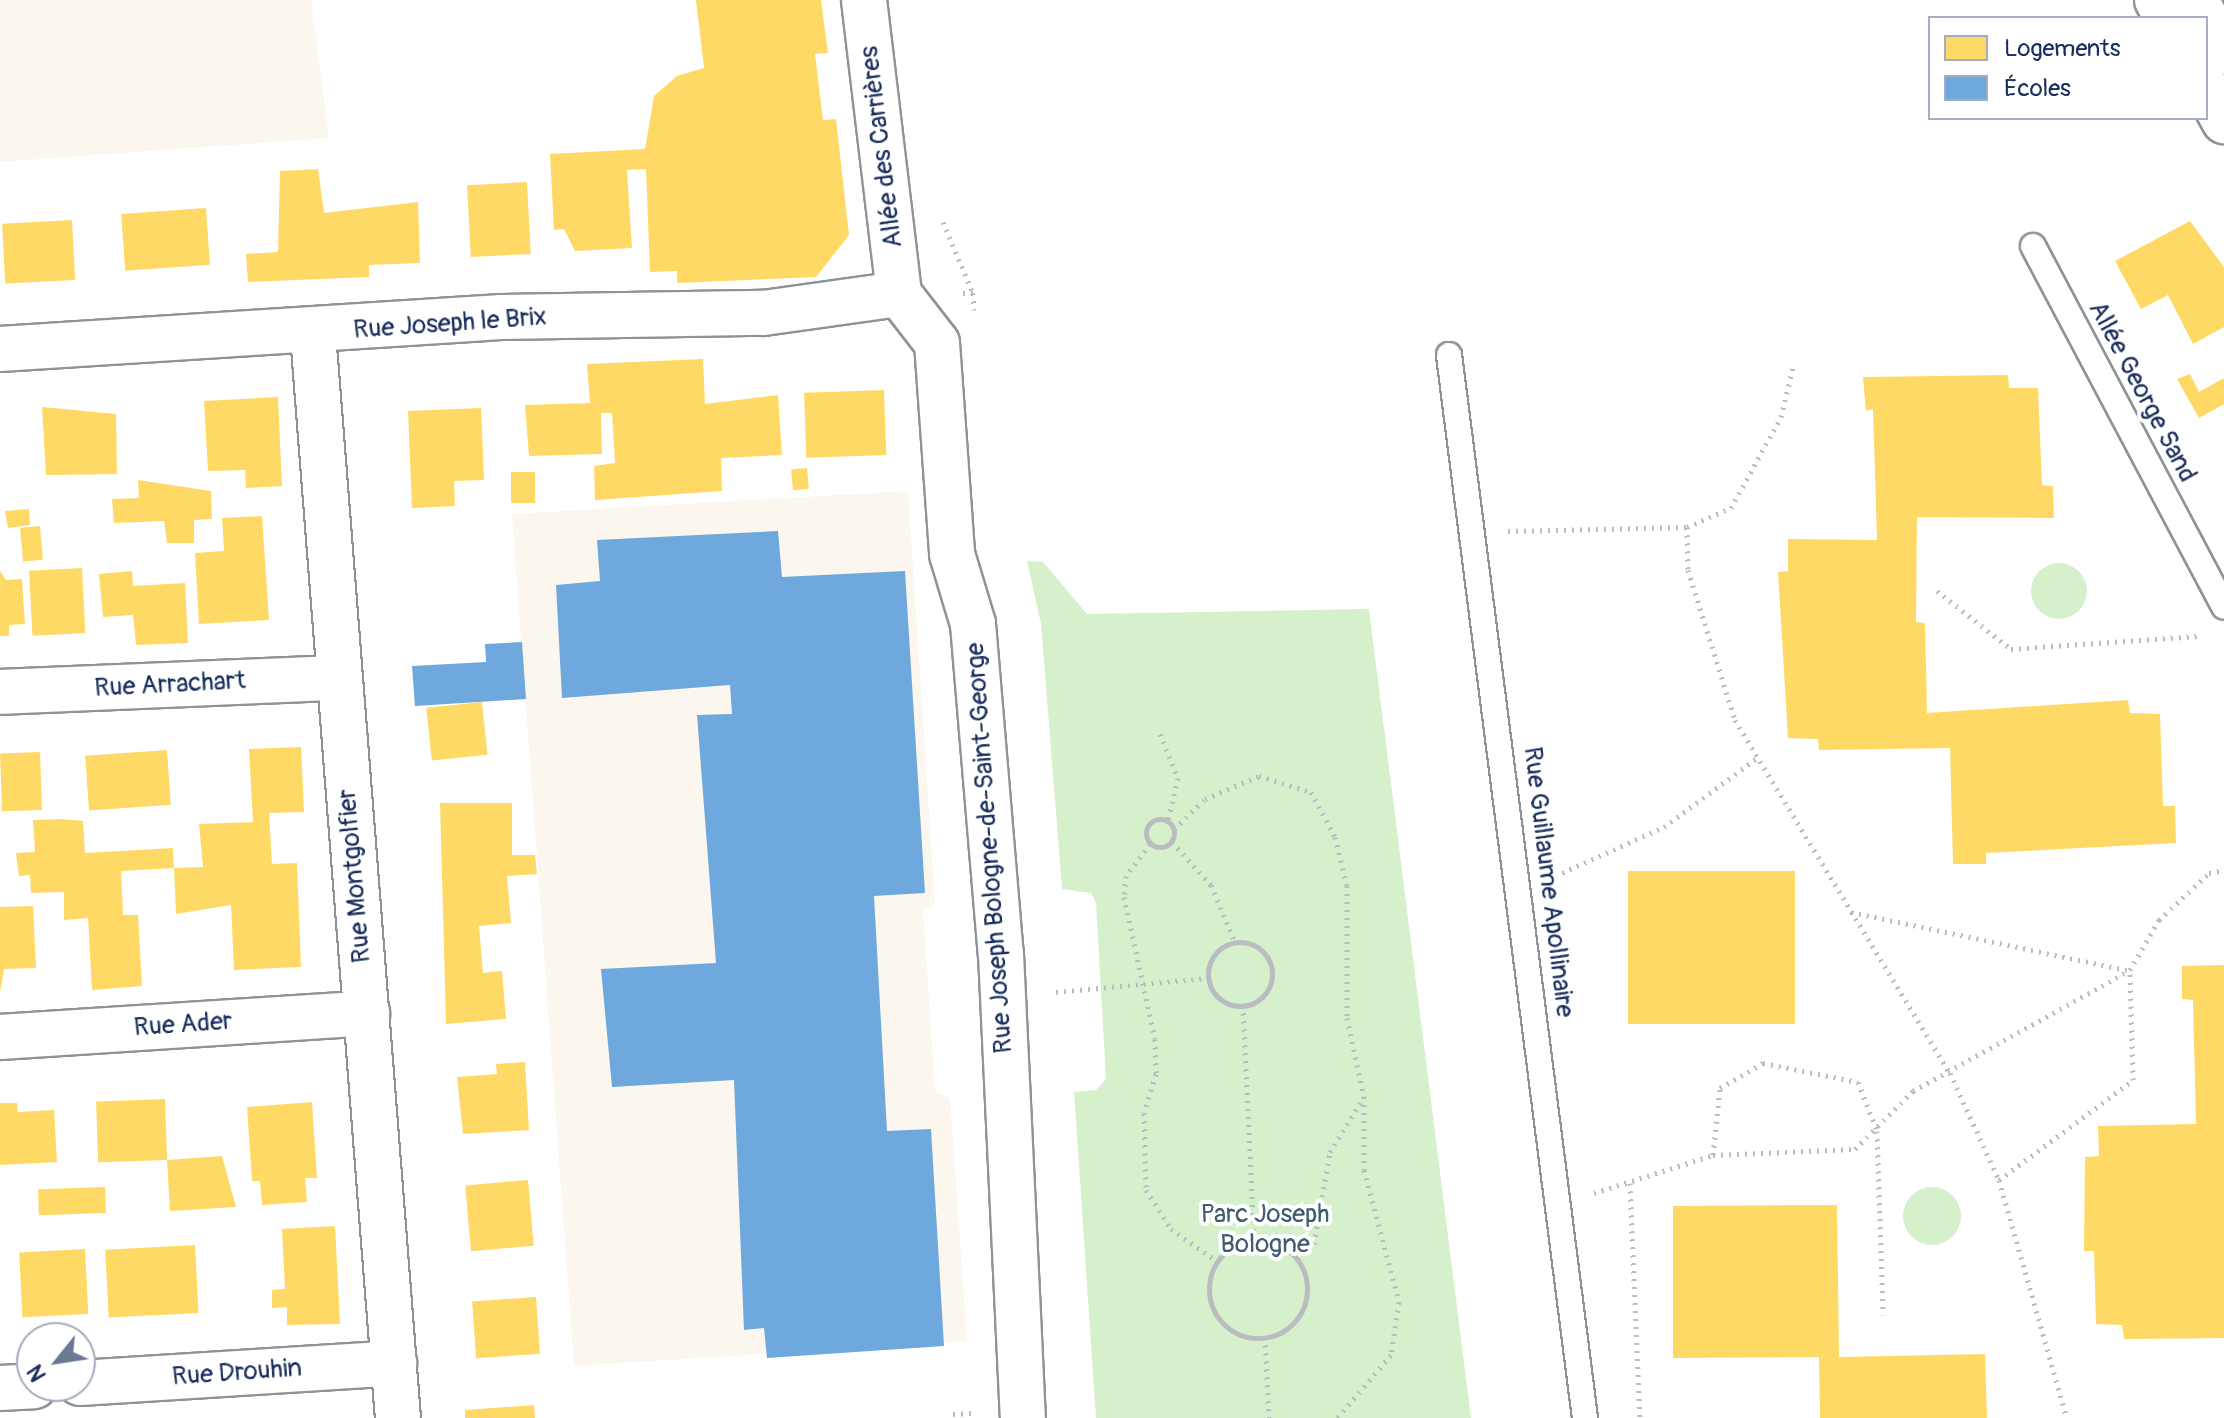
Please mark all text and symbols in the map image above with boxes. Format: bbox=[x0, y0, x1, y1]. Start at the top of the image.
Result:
legend bbox=[1928, 16, 2208, 120]
text: Logements bbox=[2004, 34, 2121, 63]
street label: Allée des Carrières bbox=[854, 44, 910, 250]
text: Écoles bbox=[2004, 74, 2071, 103]
street label: Allée George Sand bbox=[2081, 296, 2203, 488]
street label: Rue Joseph le Brix bbox=[352, 302, 548, 346]
street label: Rue Joseph Bologne-de-Saint-George bbox=[960, 642, 1020, 1054]
street label: Rue Arrachart bbox=[94, 665, 246, 705]
street label: Rue Guillaume Apollinaire bbox=[1516, 745, 1580, 1019]
street label: Rue Montgolfier bbox=[332, 788, 378, 964]
street label: Rue Ader bbox=[133, 1006, 233, 1044]
park label: Parc Joseph Bologne bbox=[1201, 1199, 1329, 1260]
north arrow bbox=[16, 1322, 96, 1402]
street label: Rue Drouhin bbox=[171, 1353, 303, 1393]
text: N bbox=[21, 1360, 53, 1386]

